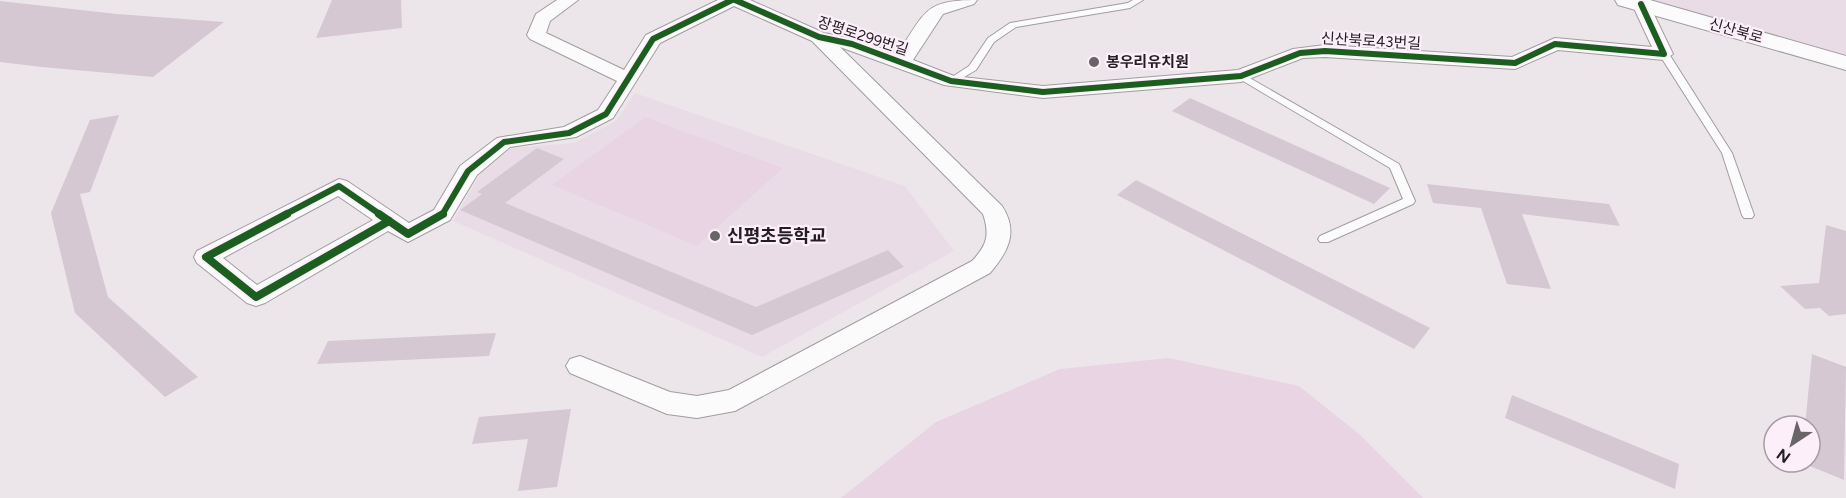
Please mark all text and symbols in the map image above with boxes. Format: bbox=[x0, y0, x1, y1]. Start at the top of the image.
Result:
street label: 장평로299번길 bbox=[815, 13, 911, 59]
street label: 신산북로 bbox=[1707, 15, 1765, 47]
street label: 신산북로43번길 bbox=[1320, 29, 1422, 53]
place label: 봉우리유치원 bbox=[1106, 53, 1189, 71]
marker: 봉우리유치원 bbox=[1087, 55, 1101, 69]
place label: 신평초등학교 bbox=[727, 225, 826, 247]
marker: 신평초등학교 bbox=[708, 229, 722, 243]
north arrow bbox=[1762, 414, 1822, 474]
text: N bbox=[1773, 444, 1794, 467]

